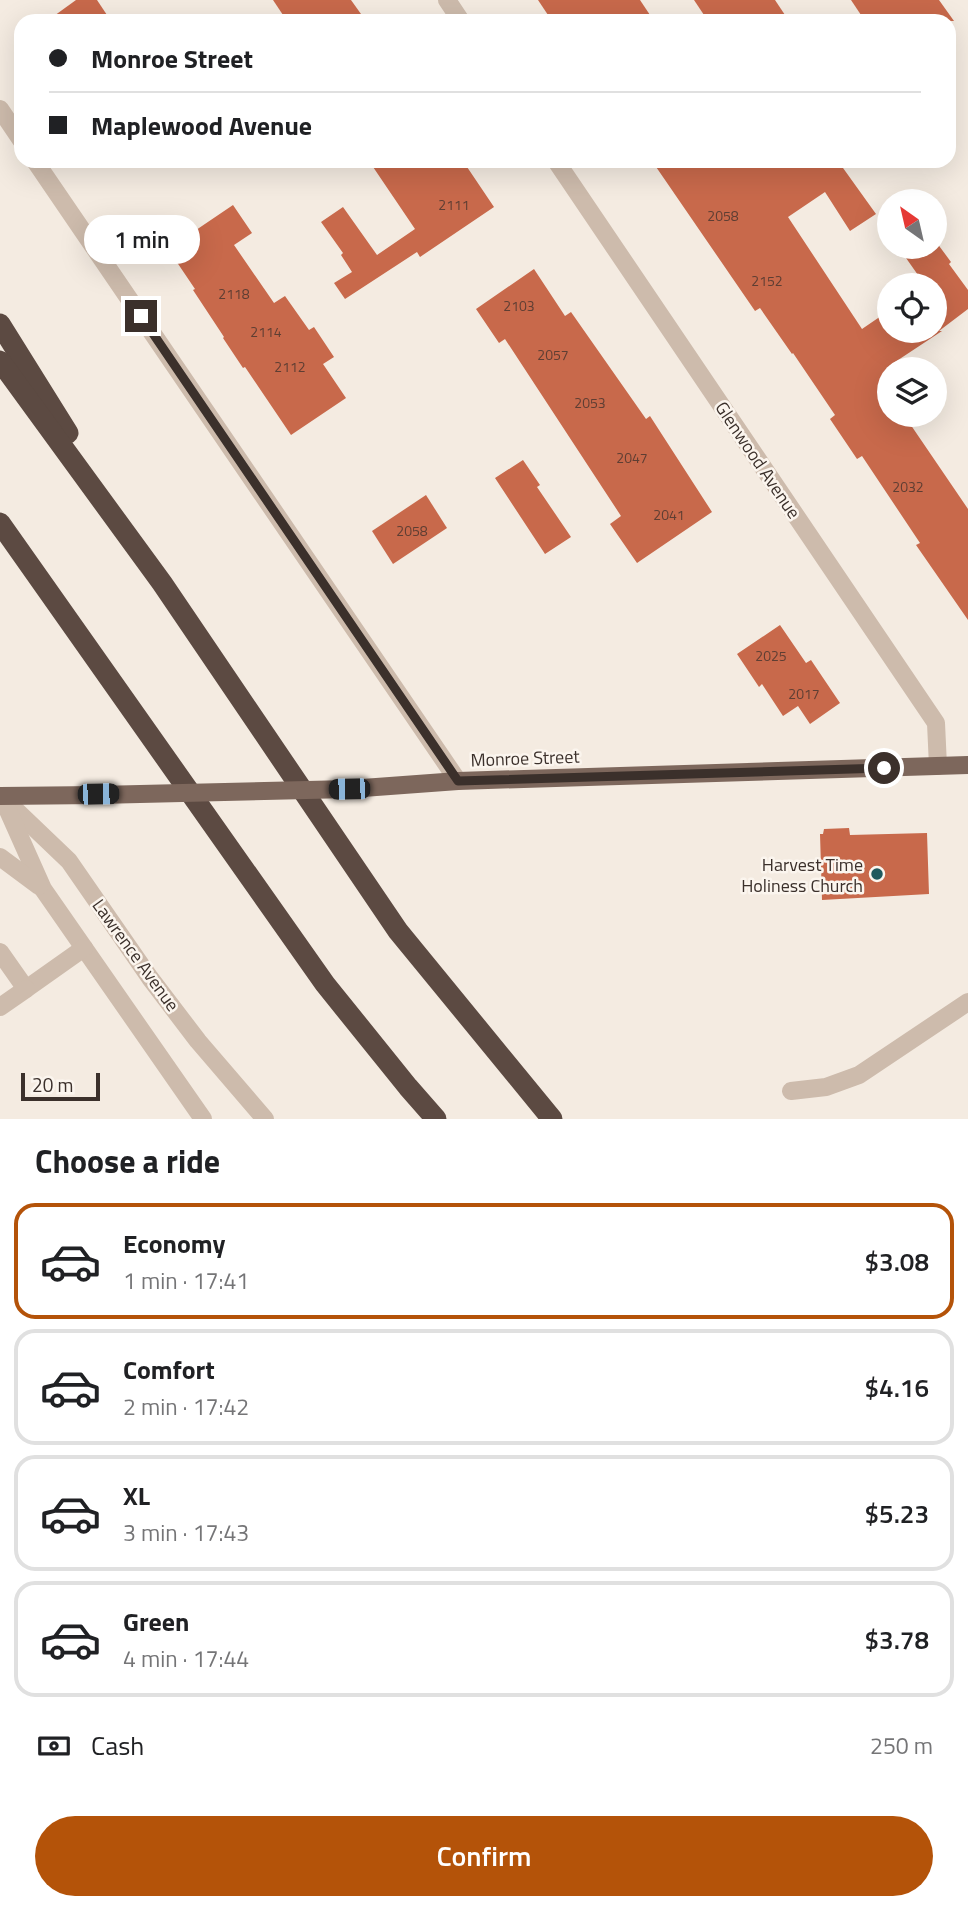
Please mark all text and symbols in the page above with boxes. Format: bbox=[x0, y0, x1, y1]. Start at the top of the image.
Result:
text: Monroe Street bbox=[91, 39, 253, 78]
text: Maplewood Avenue bbox=[91, 106, 312, 145]
north arrow bbox=[877, 189, 947, 259]
map controls bbox=[877, 189, 947, 427]
house number: 2111 bbox=[438, 194, 470, 215]
house number: 2058 bbox=[707, 205, 739, 226]
callout: 1 min bbox=[83, 215, 199, 264]
text: 1 min bbox=[114, 222, 170, 257]
house number: 2152 bbox=[751, 270, 783, 291]
button: locate bbox=[877, 273, 947, 343]
house number: 2118 bbox=[218, 283, 250, 304]
house number: 2103 bbox=[503, 295, 535, 316]
route end bbox=[125, 300, 157, 332]
house number: 2114 bbox=[250, 321, 282, 342]
house number: 2057 bbox=[537, 344, 569, 365]
house number: 2112 bbox=[274, 356, 306, 377]
button: layers bbox=[877, 357, 947, 427]
house number: 2053 bbox=[574, 392, 606, 413]
street label: Glenwood Avenue bbox=[709, 396, 807, 524]
house number: 2047 bbox=[616, 447, 648, 468]
house number: 2032 bbox=[892, 476, 924, 497]
house number: 2041 bbox=[653, 504, 685, 525]
house number: 2058 bbox=[396, 520, 428, 541]
house number: 2025 bbox=[755, 645, 787, 666]
house number: 2017 bbox=[788, 683, 820, 704]
street label: Monroe Street bbox=[470, 743, 581, 773]
route start bbox=[868, 752, 900, 784]
car bbox=[328, 778, 371, 800]
car bbox=[77, 783, 120, 805]
place label: Harvest Time Holiness Church bbox=[741, 851, 863, 899]
marker: Harvest Time Holiness Church bbox=[869, 866, 885, 882]
street label: Lawrence Avenue bbox=[86, 893, 186, 1017]
scale bar bbox=[21, 1070, 100, 1102]
text: 20 m bbox=[32, 1070, 73, 1099]
text: Choose a ride bbox=[35, 1137, 220, 1185]
text: Economy bbox=[123, 1224, 225, 1263]
icon: car bbox=[39, 1230, 102, 1293]
text: $3.08 bbox=[865, 1242, 929, 1281]
text: 1 min · 17:41 bbox=[123, 1263, 249, 1298]
text: Comfort bbox=[123, 1350, 215, 1389]
icon: car bbox=[39, 1356, 102, 1419]
text: $4.16 bbox=[865, 1368, 929, 1407]
text: 2 min · 17:42 bbox=[123, 1389, 249, 1424]
text: XL bbox=[123, 1476, 150, 1515]
icon: car bbox=[39, 1482, 102, 1545]
text: $5.23 bbox=[865, 1494, 929, 1533]
text: 3 min · 17:43 bbox=[123, 1515, 249, 1550]
text: Green bbox=[123, 1602, 189, 1641]
icon: car bbox=[39, 1608, 102, 1671]
text: $3.78 bbox=[865, 1620, 929, 1659]
text: 4 min · 17:44 bbox=[123, 1641, 249, 1676]
text: Cash bbox=[91, 1726, 144, 1765]
icon: cash bbox=[35, 1727, 73, 1765]
text: 250 m bbox=[870, 1728, 933, 1763]
button: Confirm bbox=[35, 1816, 933, 1896]

